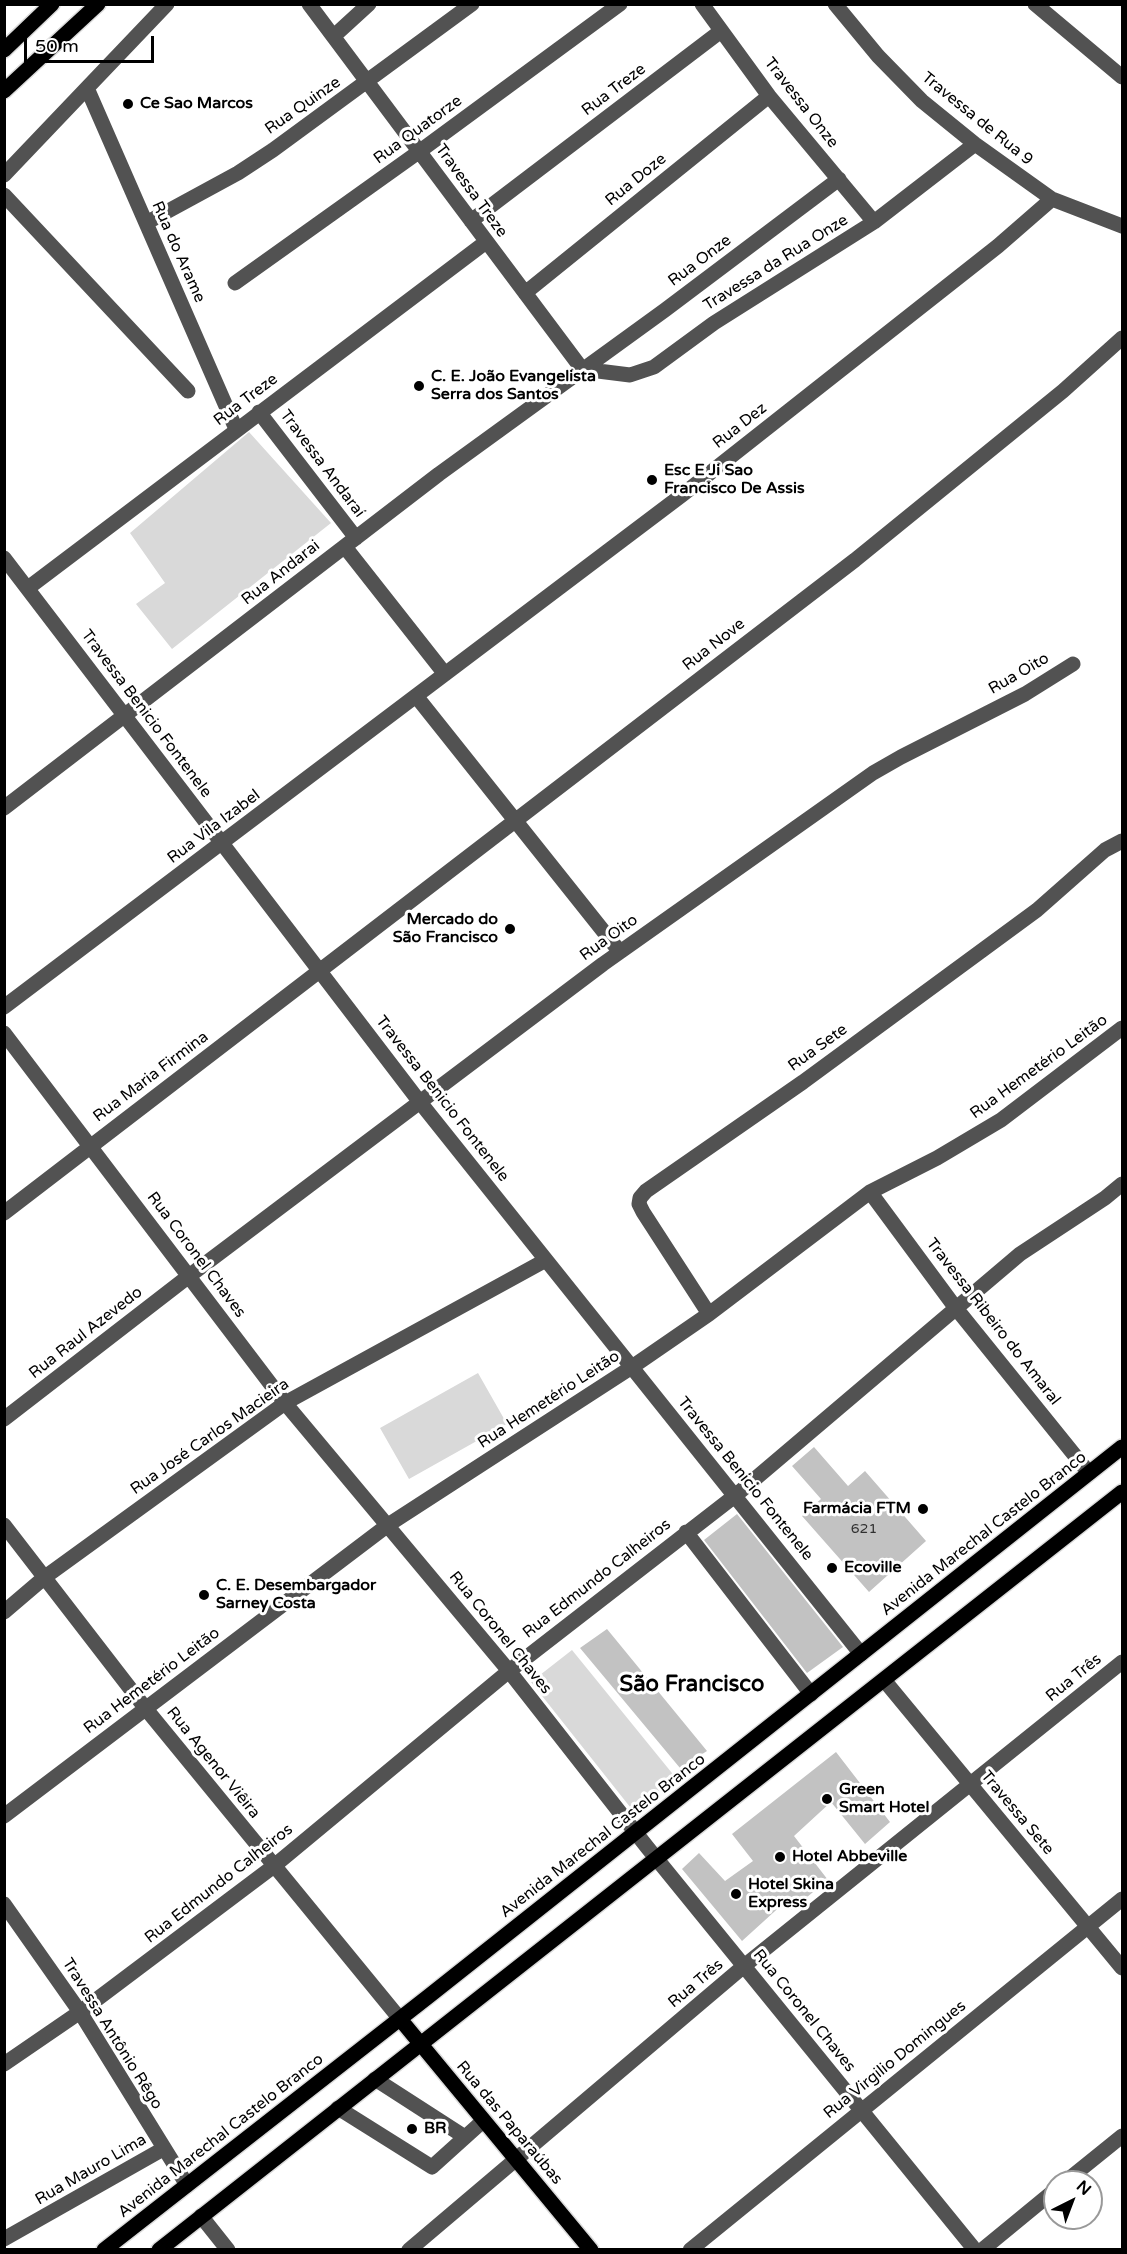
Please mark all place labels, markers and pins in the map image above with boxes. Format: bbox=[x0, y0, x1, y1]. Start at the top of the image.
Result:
place label: Ce Sao Marcos bbox=[140, 94, 253, 114]
marker: Ce Sao Marcos bbox=[121, 97, 135, 111]
place label: C. E. João Evangelista Serra dos Santos bbox=[431, 367, 596, 405]
marker: C. E. João Evangelista Serra dos Santos bbox=[412, 379, 426, 393]
place label: Esc E Ji Sao Francisco De Assis bbox=[664, 461, 805, 499]
marker: Esc E Ji Sao Francisco De Assis bbox=[645, 473, 659, 487]
place label: Mercado do São Francisco bbox=[393, 910, 498, 948]
marker: Mercado do São Francisco bbox=[503, 922, 517, 936]
place label: Farmácia FTM bbox=[803, 1499, 911, 1519]
marker: Farmácia FTM bbox=[916, 1502, 930, 1516]
place label: Ecoville bbox=[844, 1558, 902, 1578]
marker: Ecoville bbox=[825, 1561, 839, 1575]
place label: C. E. Desembargador Sarney Costa bbox=[216, 1576, 376, 1614]
marker: C. E. Desembargador Sarney Costa bbox=[197, 1588, 211, 1602]
place label: Green Smart Hotel bbox=[839, 1780, 929, 1818]
marker: Green Smart Hotel bbox=[820, 1792, 834, 1806]
place label: Hotel Abbeville bbox=[792, 1847, 907, 1867]
marker: Hotel Abbeville bbox=[773, 1850, 787, 1864]
place label: Hotel Skina Express bbox=[748, 1875, 834, 1913]
marker: Hotel Skina Express bbox=[729, 1887, 743, 1901]
place label: BR bbox=[424, 2119, 446, 2139]
marker: BR bbox=[405, 2122, 419, 2136]

